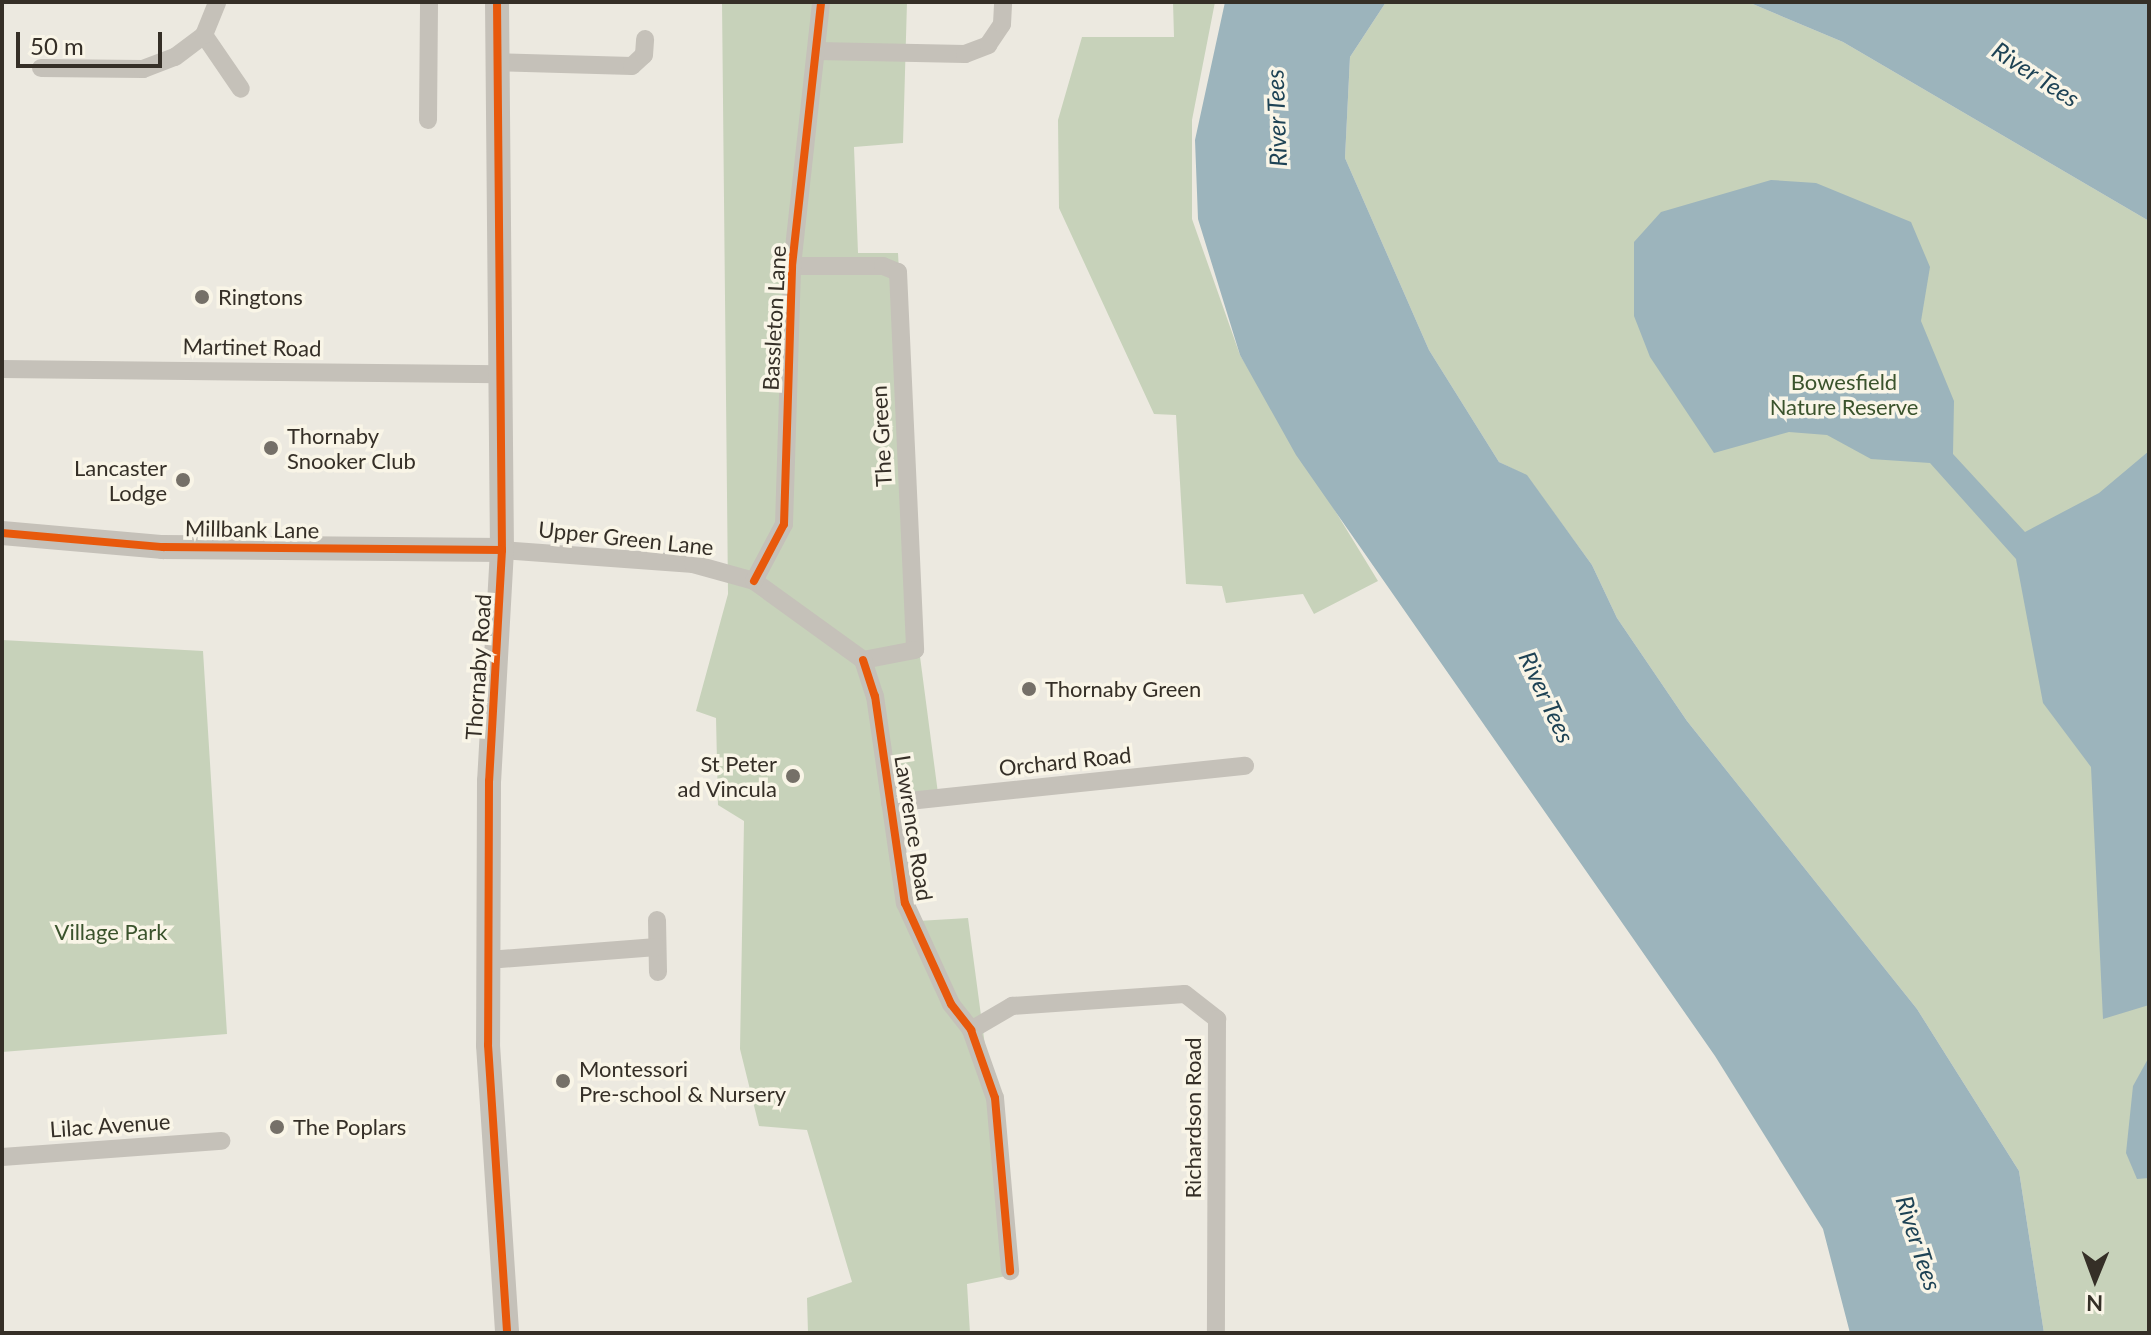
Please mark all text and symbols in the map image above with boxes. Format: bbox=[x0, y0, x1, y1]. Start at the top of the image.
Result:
scale bar bbox=[20, 16, 166, 66]
text: 50 m bbox=[30, 31, 84, 60]
water label: River Tees bbox=[1987, 35, 2085, 113]
water label: River Tees bbox=[1260, 68, 1292, 168]
street label: Bassleton Lane bbox=[757, 245, 791, 391]
place label: Ringtons bbox=[218, 284, 303, 310]
marker: Ringtons bbox=[193, 288, 211, 306]
street label: Martinet Road bbox=[182, 333, 322, 361]
park label: Bowesfield Nature Reserve bbox=[1770, 368, 1918, 420]
street label: The Green bbox=[865, 385, 897, 487]
place label: Thornaby Snooker Club bbox=[287, 422, 416, 474]
marker: Thornaby Snooker Club bbox=[262, 439, 280, 457]
place label: Lancaster Lodge bbox=[74, 454, 167, 506]
marker: Lancaster Lodge bbox=[174, 471, 192, 489]
street label: Millbank Lane bbox=[185, 515, 319, 543]
street label: Upper Green Lane bbox=[537, 516, 715, 560]
street label: Thornaby Road bbox=[460, 593, 496, 741]
water label: River Tees bbox=[1513, 646, 1581, 748]
place label: Thornaby Green bbox=[1045, 676, 1202, 702]
marker: Thornaby Green bbox=[1020, 680, 1038, 698]
street label: Orchard Road bbox=[997, 741, 1133, 781]
place label: St Peter ad Vincula bbox=[677, 750, 777, 802]
street label: Lawrence Road bbox=[889, 753, 939, 903]
marker: St Peter ad Vincula bbox=[784, 767, 802, 785]
park label: Village Park bbox=[55, 919, 167, 945]
street label: Richardson Road bbox=[1180, 1037, 1206, 1199]
place label: Montessori Pre-school & Nursery bbox=[579, 1055, 786, 1106]
marker: Montessori Pre-school & Nursery bbox=[554, 1072, 572, 1090]
street label: Lilac Avenue bbox=[48, 1108, 172, 1142]
place label: The Poplars bbox=[293, 1114, 406, 1140]
marker: The Poplars bbox=[268, 1118, 286, 1136]
water label: River Tees bbox=[1890, 1192, 1948, 1294]
north arrow bbox=[2055, 1239, 2135, 1319]
text: N bbox=[2086, 1290, 2103, 1317]

